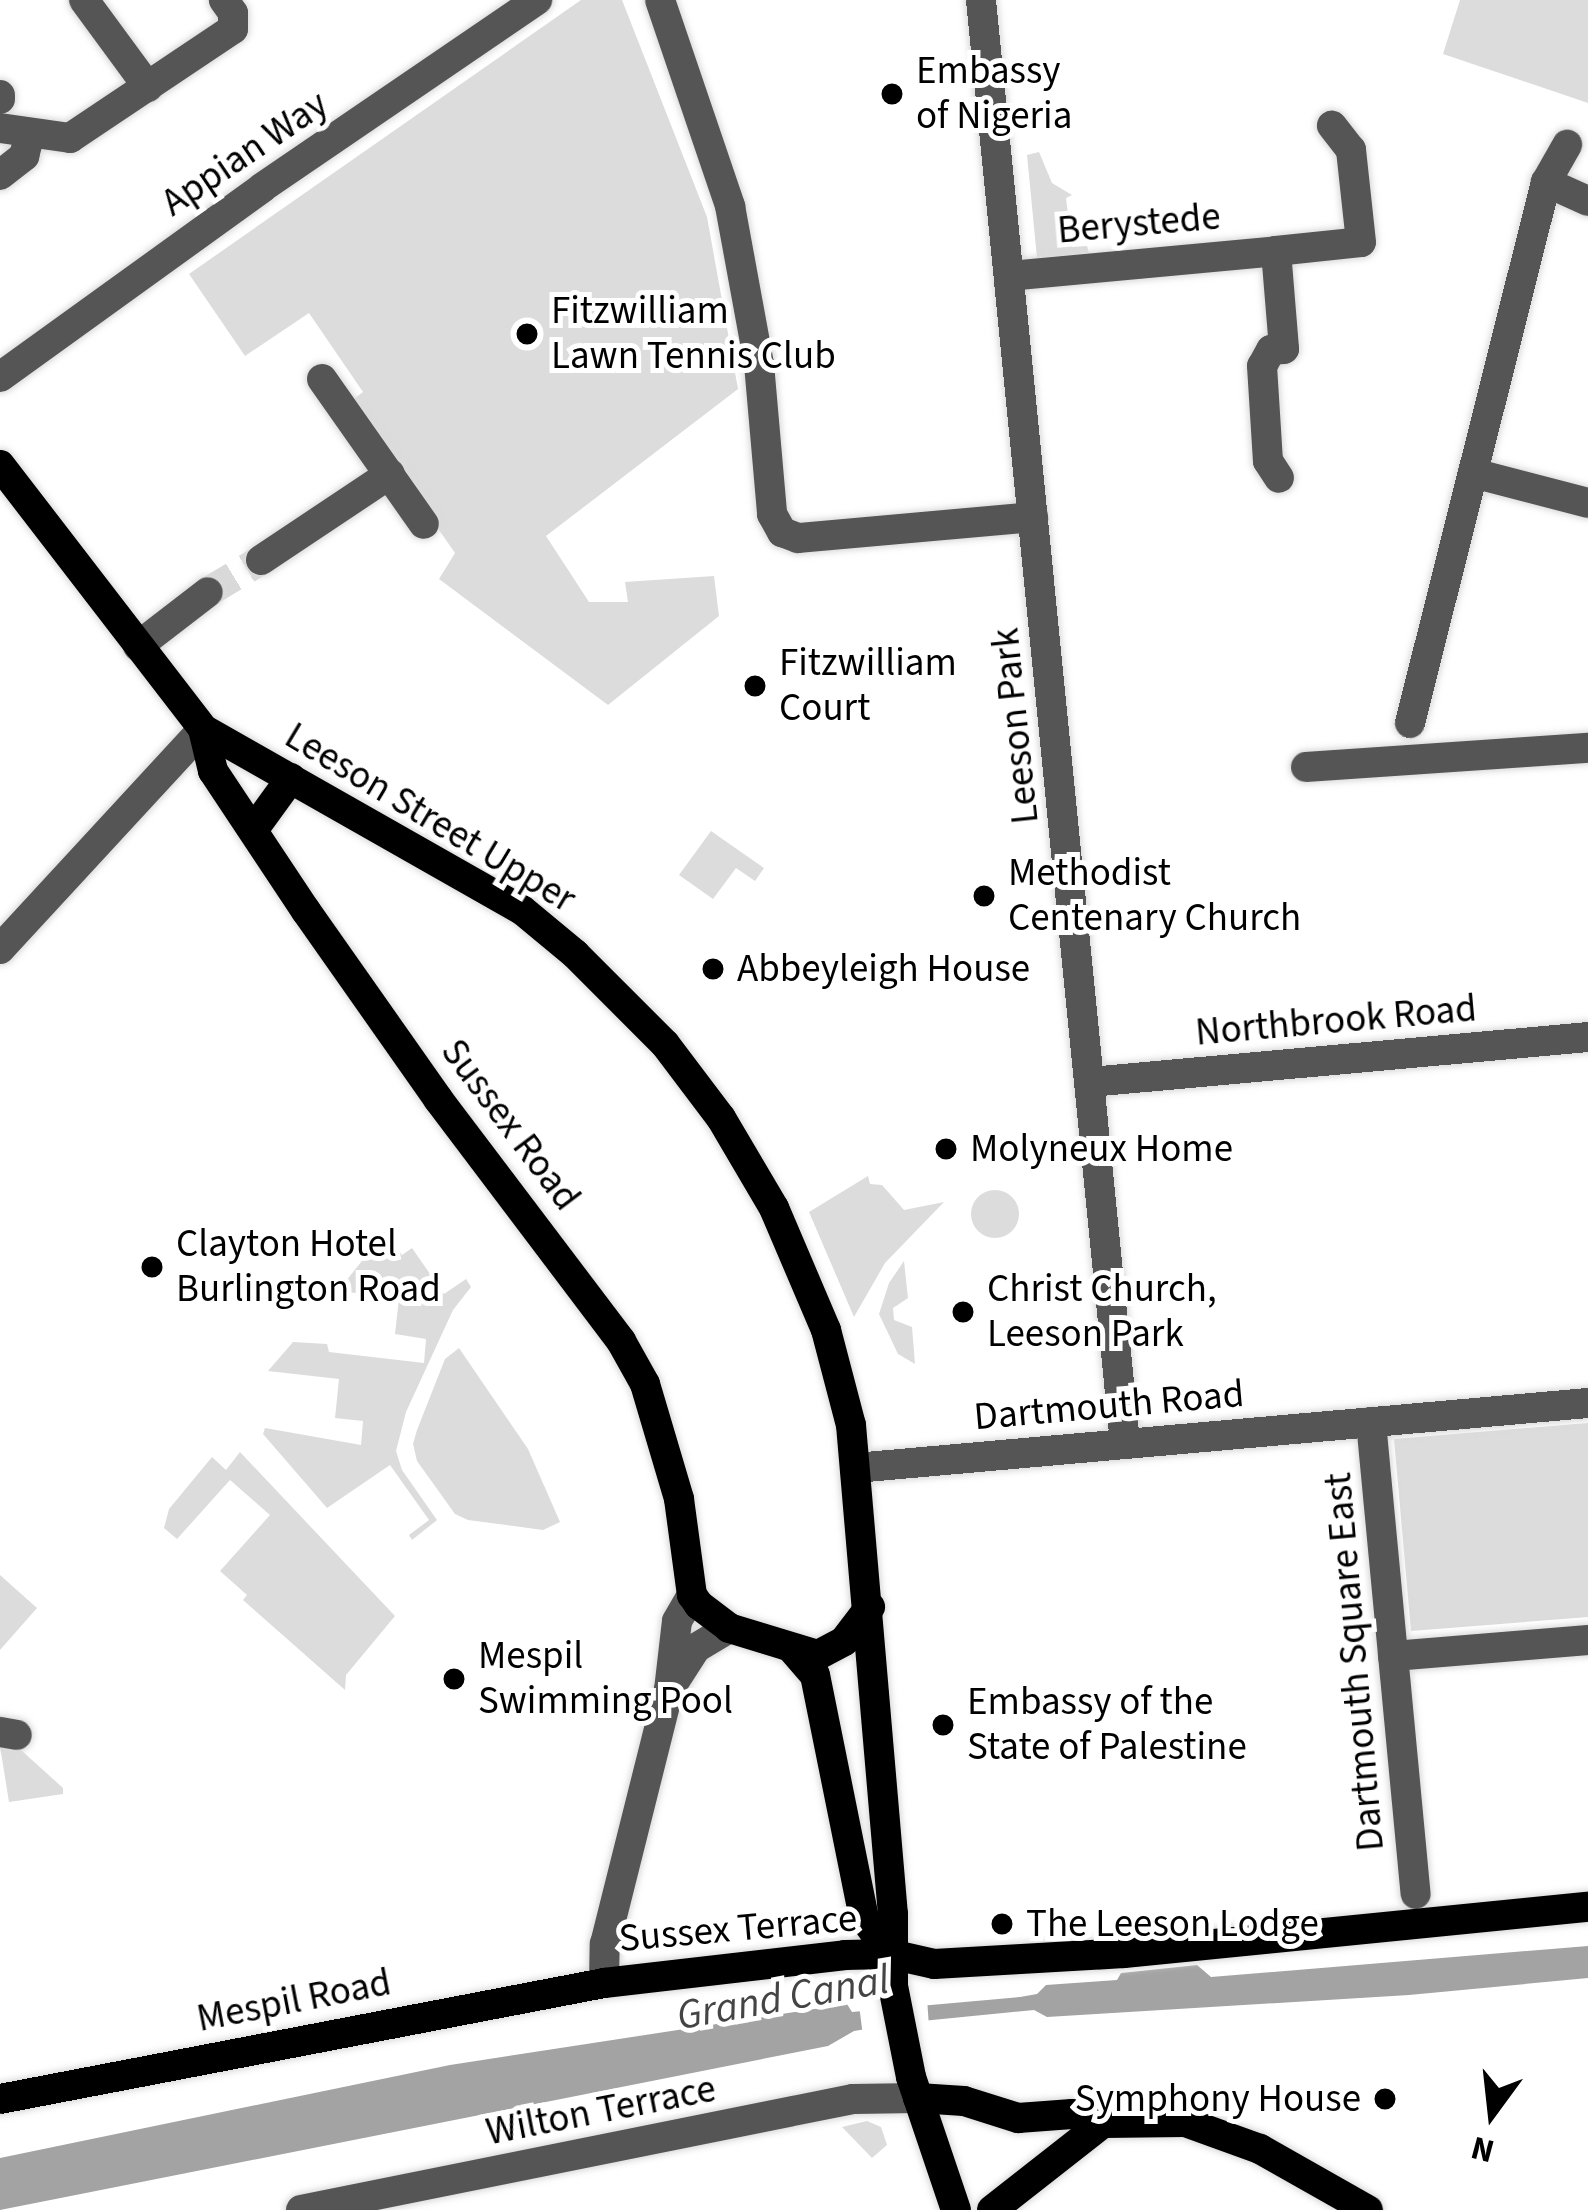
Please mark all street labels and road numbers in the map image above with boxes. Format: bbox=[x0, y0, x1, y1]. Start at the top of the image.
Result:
street label: Appian Way bbox=[153, 81, 337, 227]
street label: Berystede bbox=[1055, 194, 1223, 254]
street label: Leeson Park bbox=[982, 626, 1050, 826]
street label: Leeson Street Upper bbox=[276, 713, 584, 923]
street label: Northbrook Road bbox=[1193, 985, 1479, 1057]
street label: Sussex Road bbox=[430, 1030, 590, 1220]
street label: Dartmouth Road bbox=[972, 1371, 1246, 1441]
street label: Dartmouth Square East bbox=[1315, 1471, 1395, 1853]
street label: Sussex Terrace bbox=[617, 1895, 859, 1963]
street label: Mespil Road bbox=[193, 1959, 395, 2043]
street label: Wilton Terrace bbox=[482, 2066, 720, 2156]

